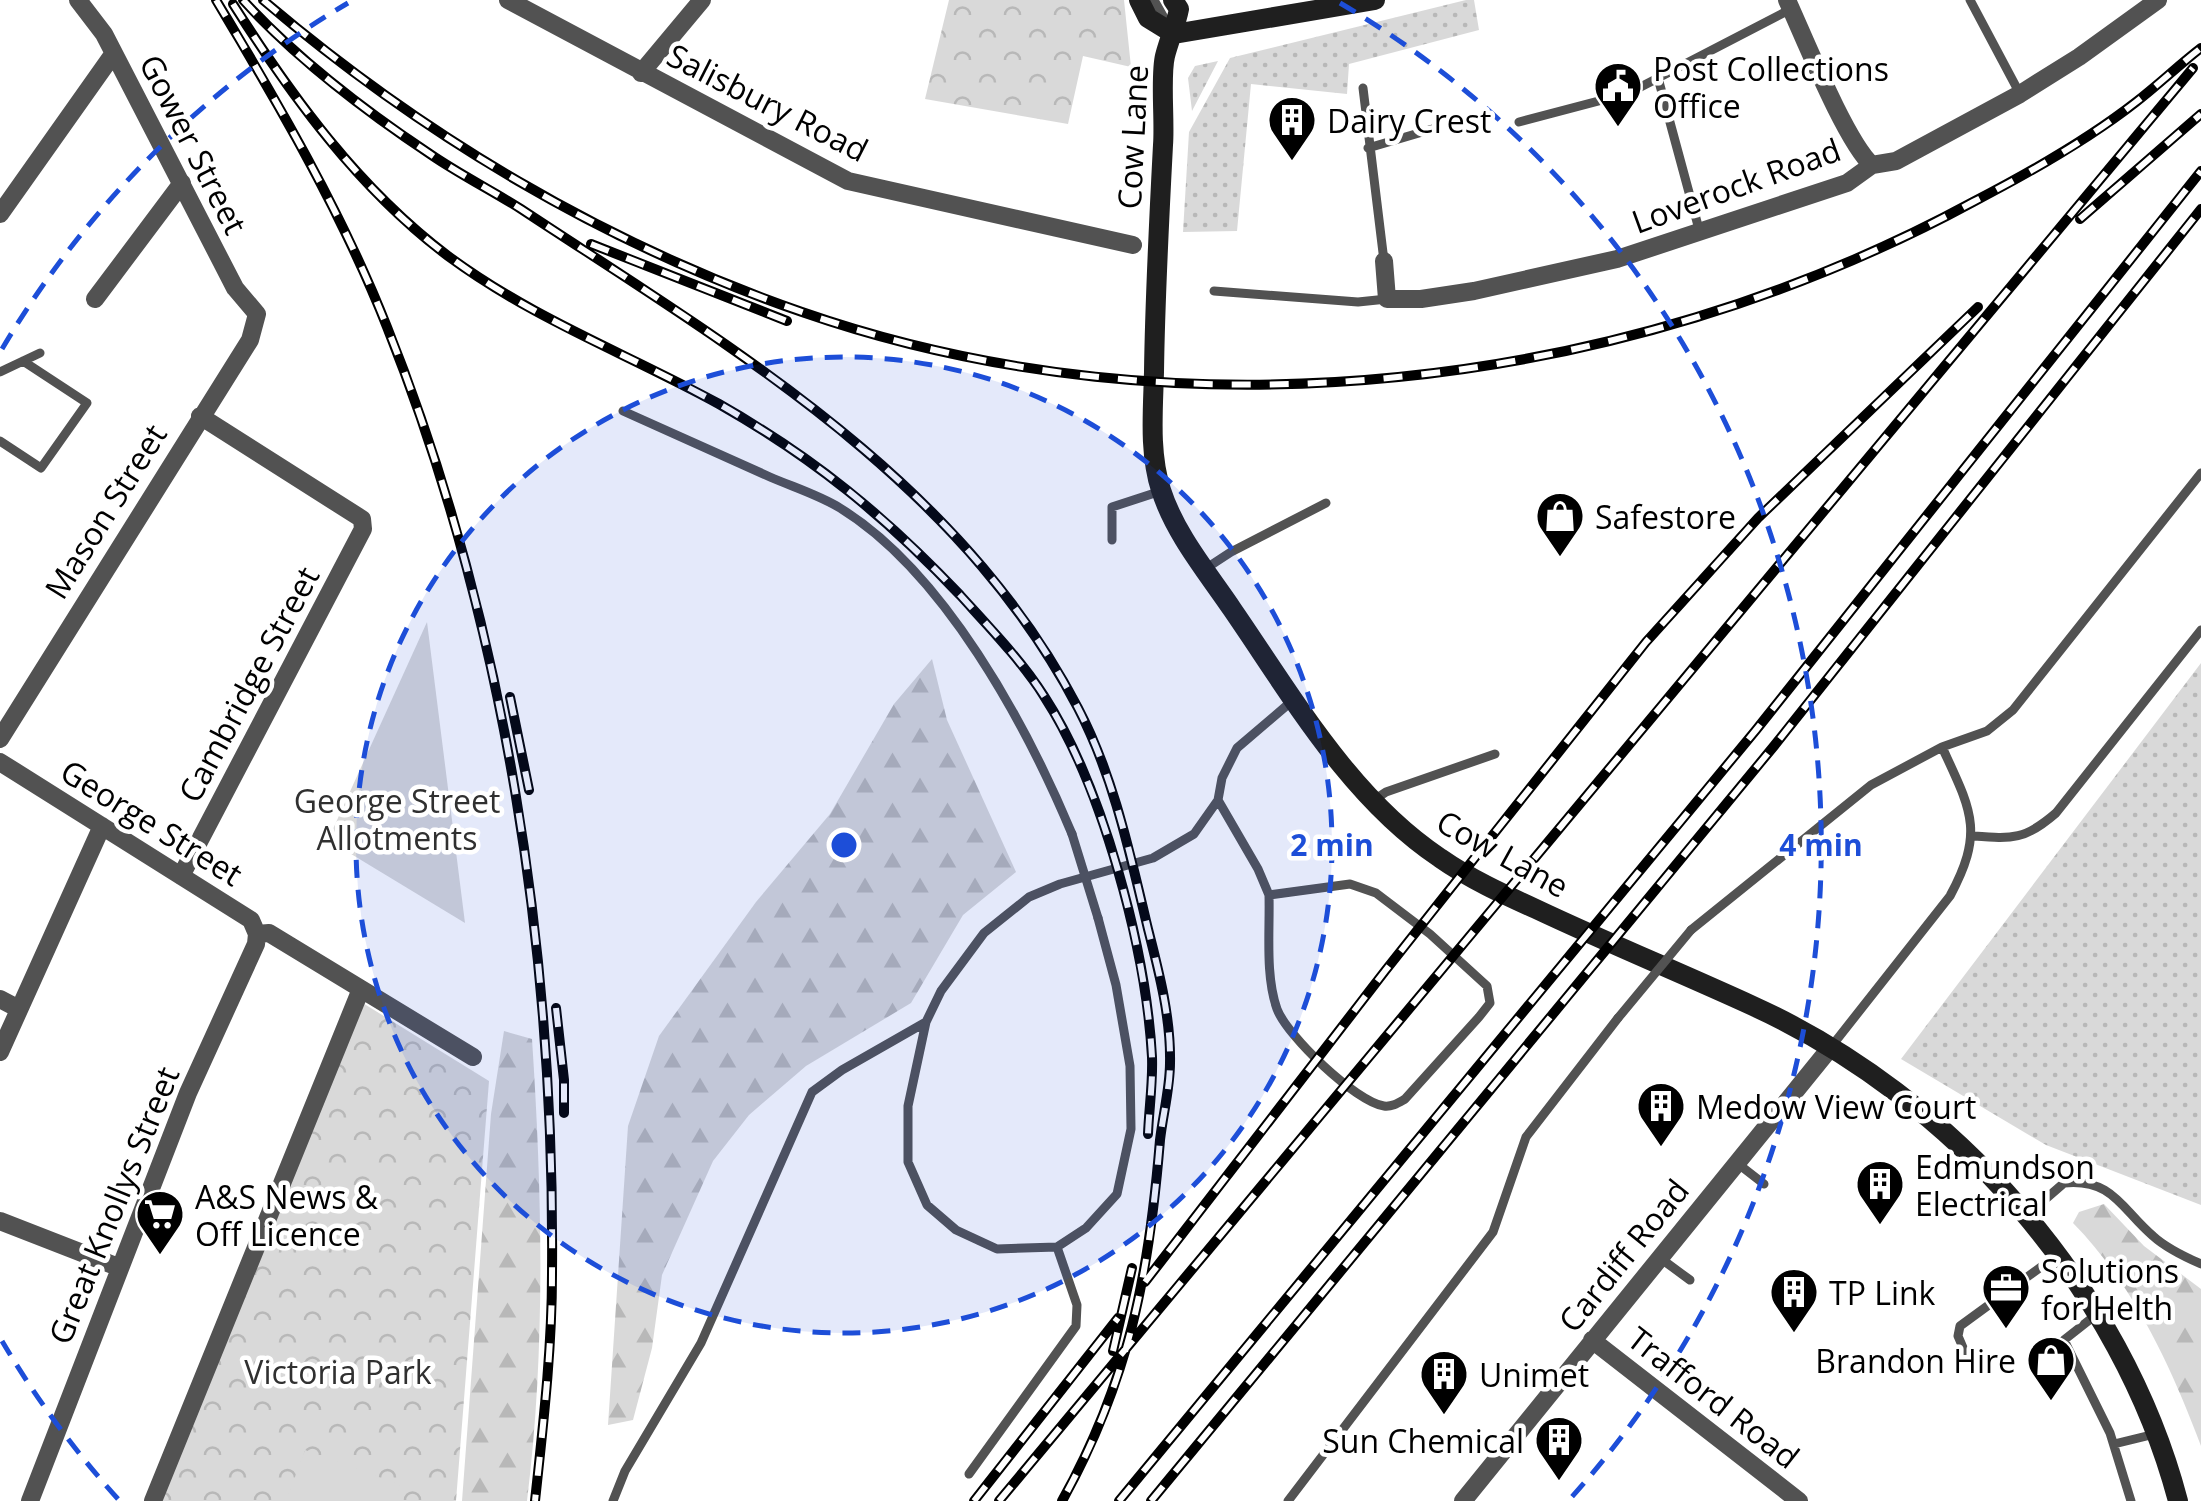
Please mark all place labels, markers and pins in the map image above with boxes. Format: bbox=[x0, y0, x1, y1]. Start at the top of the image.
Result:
place label: Post Collections Office bbox=[1653, 47, 1889, 127]
public building icon: Post Collections Office bbox=[1592, 60, 1644, 128]
building icon: Dairy Crest bbox=[1266, 94, 1318, 162]
place label: Dairy Crest bbox=[1327, 99, 1491, 142]
shop icon: Safestore bbox=[1534, 490, 1586, 558]
place label: Safestore bbox=[1595, 495, 1736, 538]
centre of rings bbox=[826, 827, 862, 863]
building icon: Medow View Court bbox=[1635, 1080, 1687, 1148]
place label: Medow View Court bbox=[1696, 1085, 1976, 1128]
place label: Edmundson Electrical bbox=[1915, 1145, 2095, 1225]
building icon: Edmundson Electrical bbox=[1854, 1158, 1906, 1226]
place label: A&S News & Off Licence bbox=[195, 1175, 379, 1255]
supermarket icon: A&S News & Off Licence bbox=[134, 1188, 186, 1256]
place label: Solutions for Helth bbox=[2041, 1249, 2179, 1329]
office icon: Solutions for Helth bbox=[1980, 1262, 2032, 1330]
building icon: TP Link bbox=[1768, 1266, 1820, 1334]
place label: TP Link bbox=[1829, 1271, 1936, 1314]
shop icon: Brandon Hire bbox=[2025, 1334, 2077, 1402]
place label: Brandon Hire bbox=[1815, 1339, 2016, 1382]
building icon: Unimet bbox=[1418, 1348, 1470, 1416]
place label: Unimet bbox=[1479, 1353, 1589, 1396]
building icon: Sun Chemical bbox=[1533, 1414, 1585, 1482]
place label: Sun Chemical bbox=[1322, 1419, 1524, 1462]

